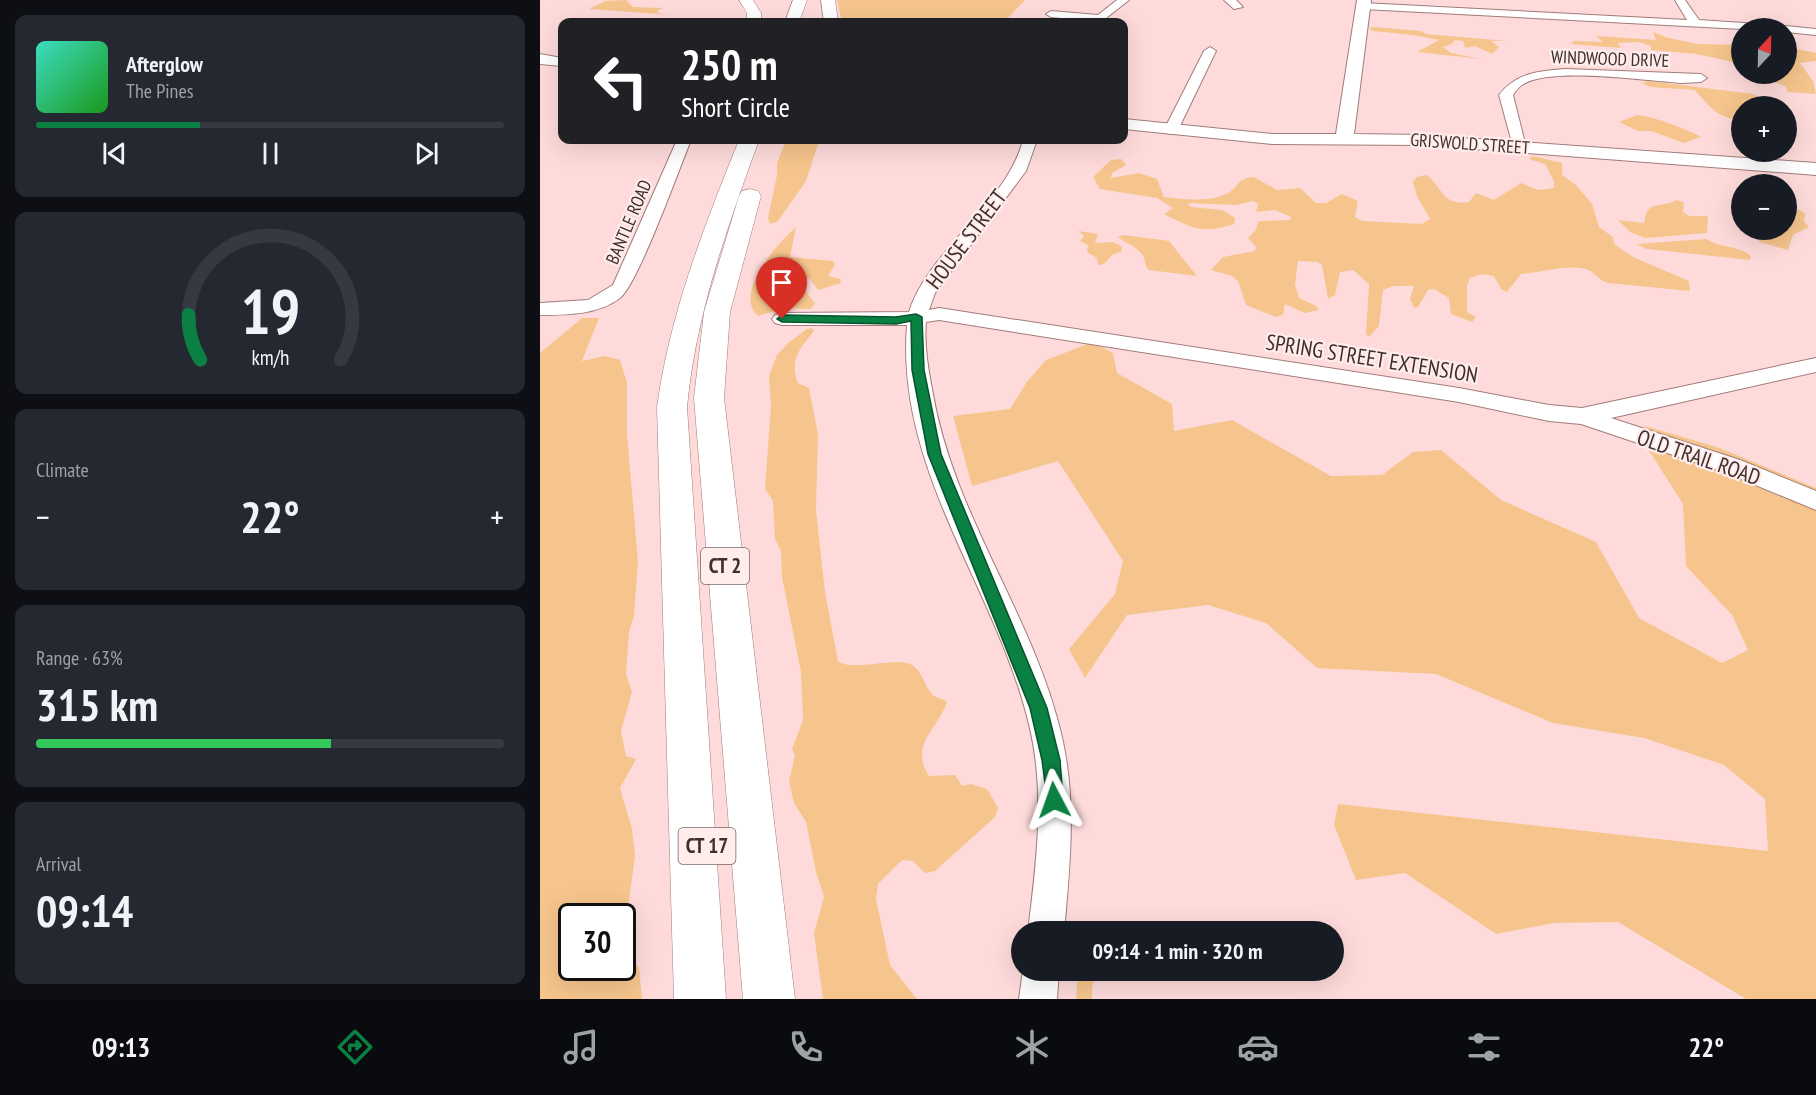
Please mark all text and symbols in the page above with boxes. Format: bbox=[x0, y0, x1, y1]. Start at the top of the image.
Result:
north arrow bbox=[1731, 18, 1797, 84]
map controls bbox=[1731, 18, 1797, 240]
text: 250 m bbox=[681, 37, 778, 92]
icon: left bbox=[582, 42, 660, 120]
street label: WINDWOOD DRIVE bbox=[1551, 45, 1670, 72]
text: Afterglow bbox=[126, 50, 203, 78]
text: The Pines bbox=[126, 78, 193, 104]
text: Short Circle bbox=[681, 90, 790, 124]
button: + bbox=[1731, 96, 1797, 162]
street label: GRISWOLD STREET bbox=[1410, 128, 1531, 159]
icon: previous bbox=[98, 137, 131, 170]
icon: pause bbox=[254, 137, 287, 170]
icon: next bbox=[410, 137, 443, 170]
button: − bbox=[1731, 174, 1797, 240]
street label: BANTLE ROAD bbox=[600, 176, 657, 267]
street label: HOUSE STREET bbox=[920, 184, 1013, 294]
pin bbox=[756, 257, 807, 319]
icon: arrive bbox=[765, 266, 798, 299]
text: 19 bbox=[240, 270, 300, 351]
street label: SPRING STREET EXTENSION bbox=[1264, 327, 1480, 389]
text: km/h bbox=[251, 343, 289, 371]
street label: OLD TRAIL ROAD bbox=[1634, 423, 1764, 491]
text: Climate bbox=[36, 457, 89, 483]
text: 22° bbox=[240, 487, 300, 545]
text: − bbox=[36, 495, 50, 538]
text: + bbox=[490, 495, 504, 538]
road number: CT 2 bbox=[701, 548, 749, 584]
text: Range · 63% bbox=[36, 645, 123, 671]
text: 315 km bbox=[36, 675, 158, 733]
position arrow bbox=[1022, 768, 1086, 832]
road number: CT 17 bbox=[678, 828, 735, 864]
text: Arrival bbox=[36, 851, 81, 877]
text: 09:14 bbox=[36, 881, 133, 939]
speed limit sign: 30 bbox=[558, 903, 636, 981]
text: 09:14 · 1 min · 320 m bbox=[1092, 937, 1263, 965]
icon: directions bbox=[334, 1026, 376, 1068]
icon: music bbox=[560, 1026, 602, 1068]
icon: phone bbox=[785, 1026, 827, 1068]
icon: climate bbox=[1011, 1026, 1053, 1068]
icon: car bbox=[1237, 1026, 1279, 1068]
icon: filters bbox=[1463, 1026, 1505, 1068]
text: 09:13 bbox=[92, 1030, 150, 1064]
text: 22° bbox=[1688, 1030, 1724, 1064]

